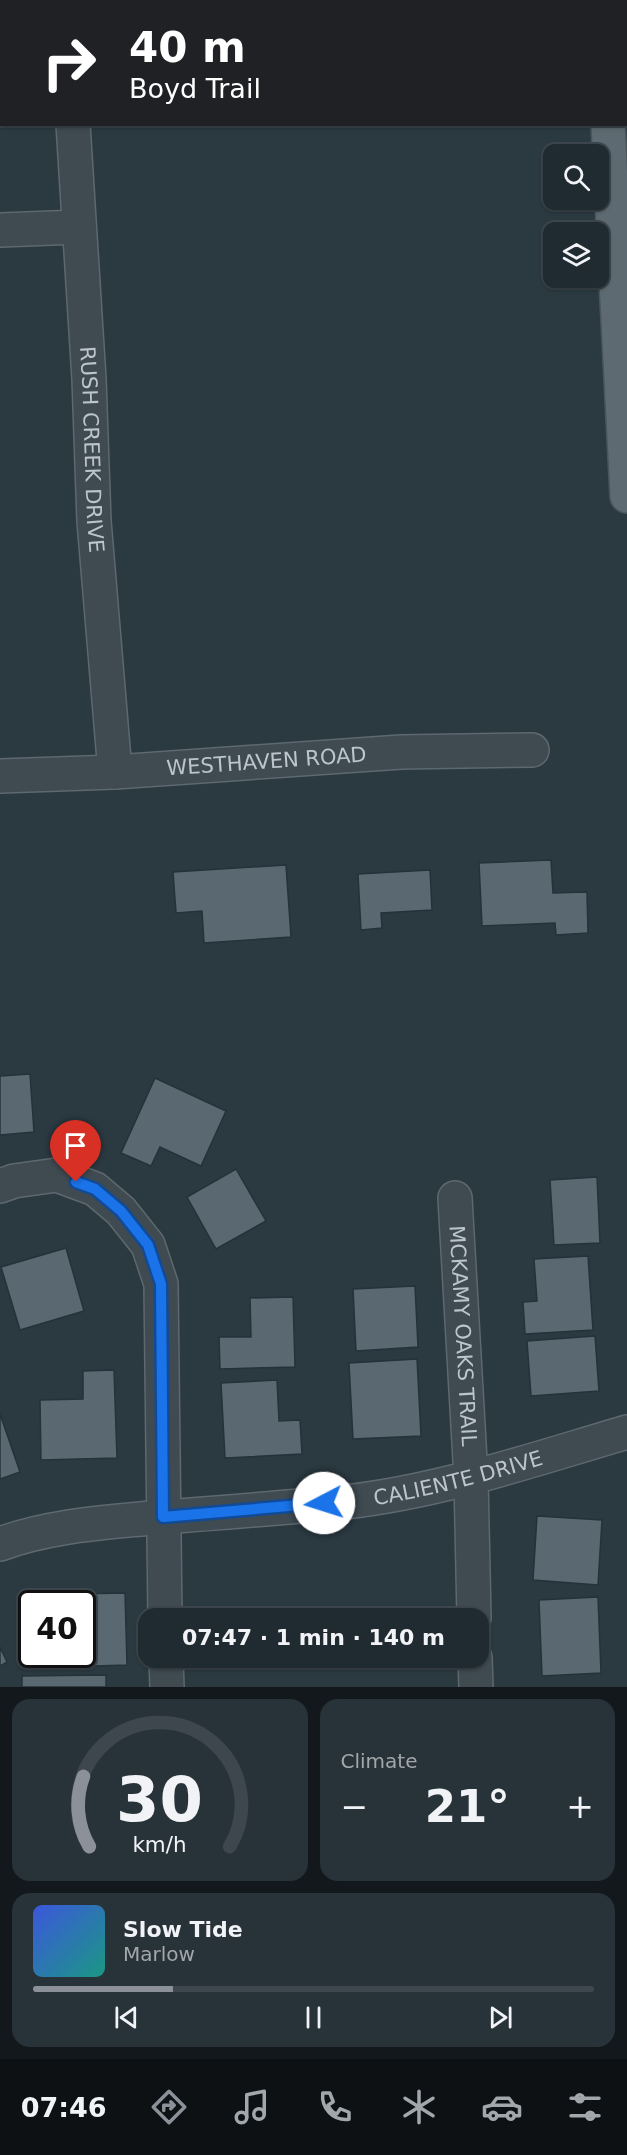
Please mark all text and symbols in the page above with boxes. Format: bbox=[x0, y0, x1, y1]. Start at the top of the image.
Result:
text: 40 m bbox=[129, 23, 246, 72]
icon: right bbox=[30, 24, 108, 102]
text: Boyd Trail bbox=[129, 73, 261, 104]
map controls bbox=[543, 144, 609, 288]
button: search bbox=[543, 144, 609, 210]
button: layers bbox=[543, 222, 609, 288]
street label: RUSH CREEK DRIVE bbox=[75, 345, 109, 554]
street label: WESTHAVEN ROAD bbox=[166, 742, 367, 780]
pin bbox=[50, 1120, 101, 1182]
icon: arrive bbox=[59, 1129, 92, 1162]
street label: MCKAMY OAKS TRAIL bbox=[445, 1225, 481, 1447]
street label: CALIENTE DRIVE bbox=[372, 1446, 546, 1510]
position arrow bbox=[292, 1471, 356, 1535]
speed limit sign: 40 bbox=[18, 1590, 96, 1668]
text: 07:47 · 1 min · 140 m bbox=[182, 1625, 445, 1650]
text: Climate bbox=[341, 1749, 417, 1773]
text: 30 bbox=[116, 1763, 203, 1836]
text: 21° bbox=[425, 1780, 510, 1833]
text: − bbox=[341, 1787, 368, 1826]
text: + bbox=[566, 1787, 594, 1826]
text: km/h bbox=[133, 1832, 187, 1857]
text: Slow Tide bbox=[123, 1917, 243, 1942]
text: Marlow bbox=[123, 1942, 195, 1966]
icon: previous bbox=[110, 2001, 143, 2034]
icon: pause bbox=[297, 2001, 330, 2034]
icon: next bbox=[484, 2001, 517, 2034]
icon: directions bbox=[148, 2086, 190, 2128]
icon: music bbox=[231, 2086, 273, 2128]
icon: phone bbox=[314, 2086, 356, 2128]
icon: climate bbox=[398, 2086, 440, 2128]
icon: car bbox=[481, 2086, 523, 2128]
icon: filters bbox=[564, 2086, 606, 2128]
text: 07:46 bbox=[21, 2092, 107, 2123]

